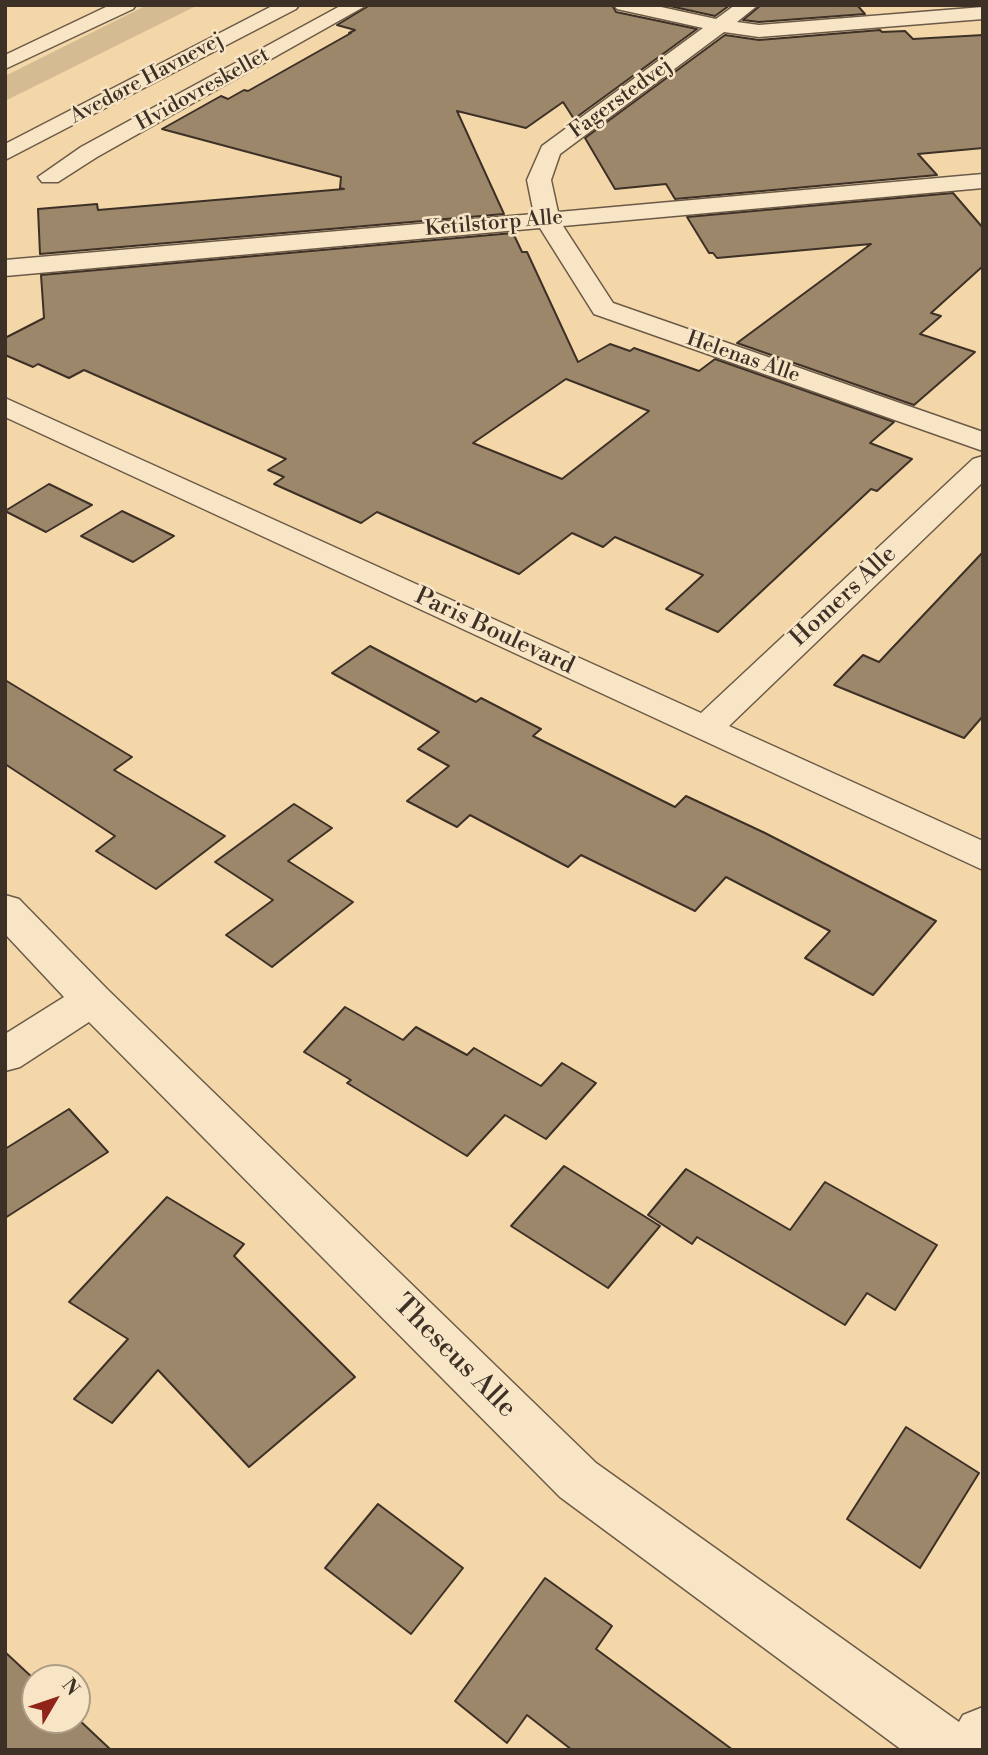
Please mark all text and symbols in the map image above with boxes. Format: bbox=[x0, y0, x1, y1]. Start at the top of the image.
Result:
street label: Avedøre Havnevej bbox=[66, 28, 228, 130]
street label: Hvidovreskellet bbox=[132, 43, 274, 137]
street label: Fagerstedvej bbox=[565, 53, 677, 145]
street label: Ketilstorp Alle bbox=[424, 205, 564, 243]
street label: Helenas Alle bbox=[683, 327, 803, 389]
street label: Homers Alle bbox=[785, 541, 903, 653]
street label: Paris Boulevard bbox=[410, 582, 578, 682]
street label: Theseus Alle bbox=[385, 1288, 523, 1426]
north arrow bbox=[21, 1664, 91, 1734]
text: N bbox=[57, 1674, 85, 1700]

